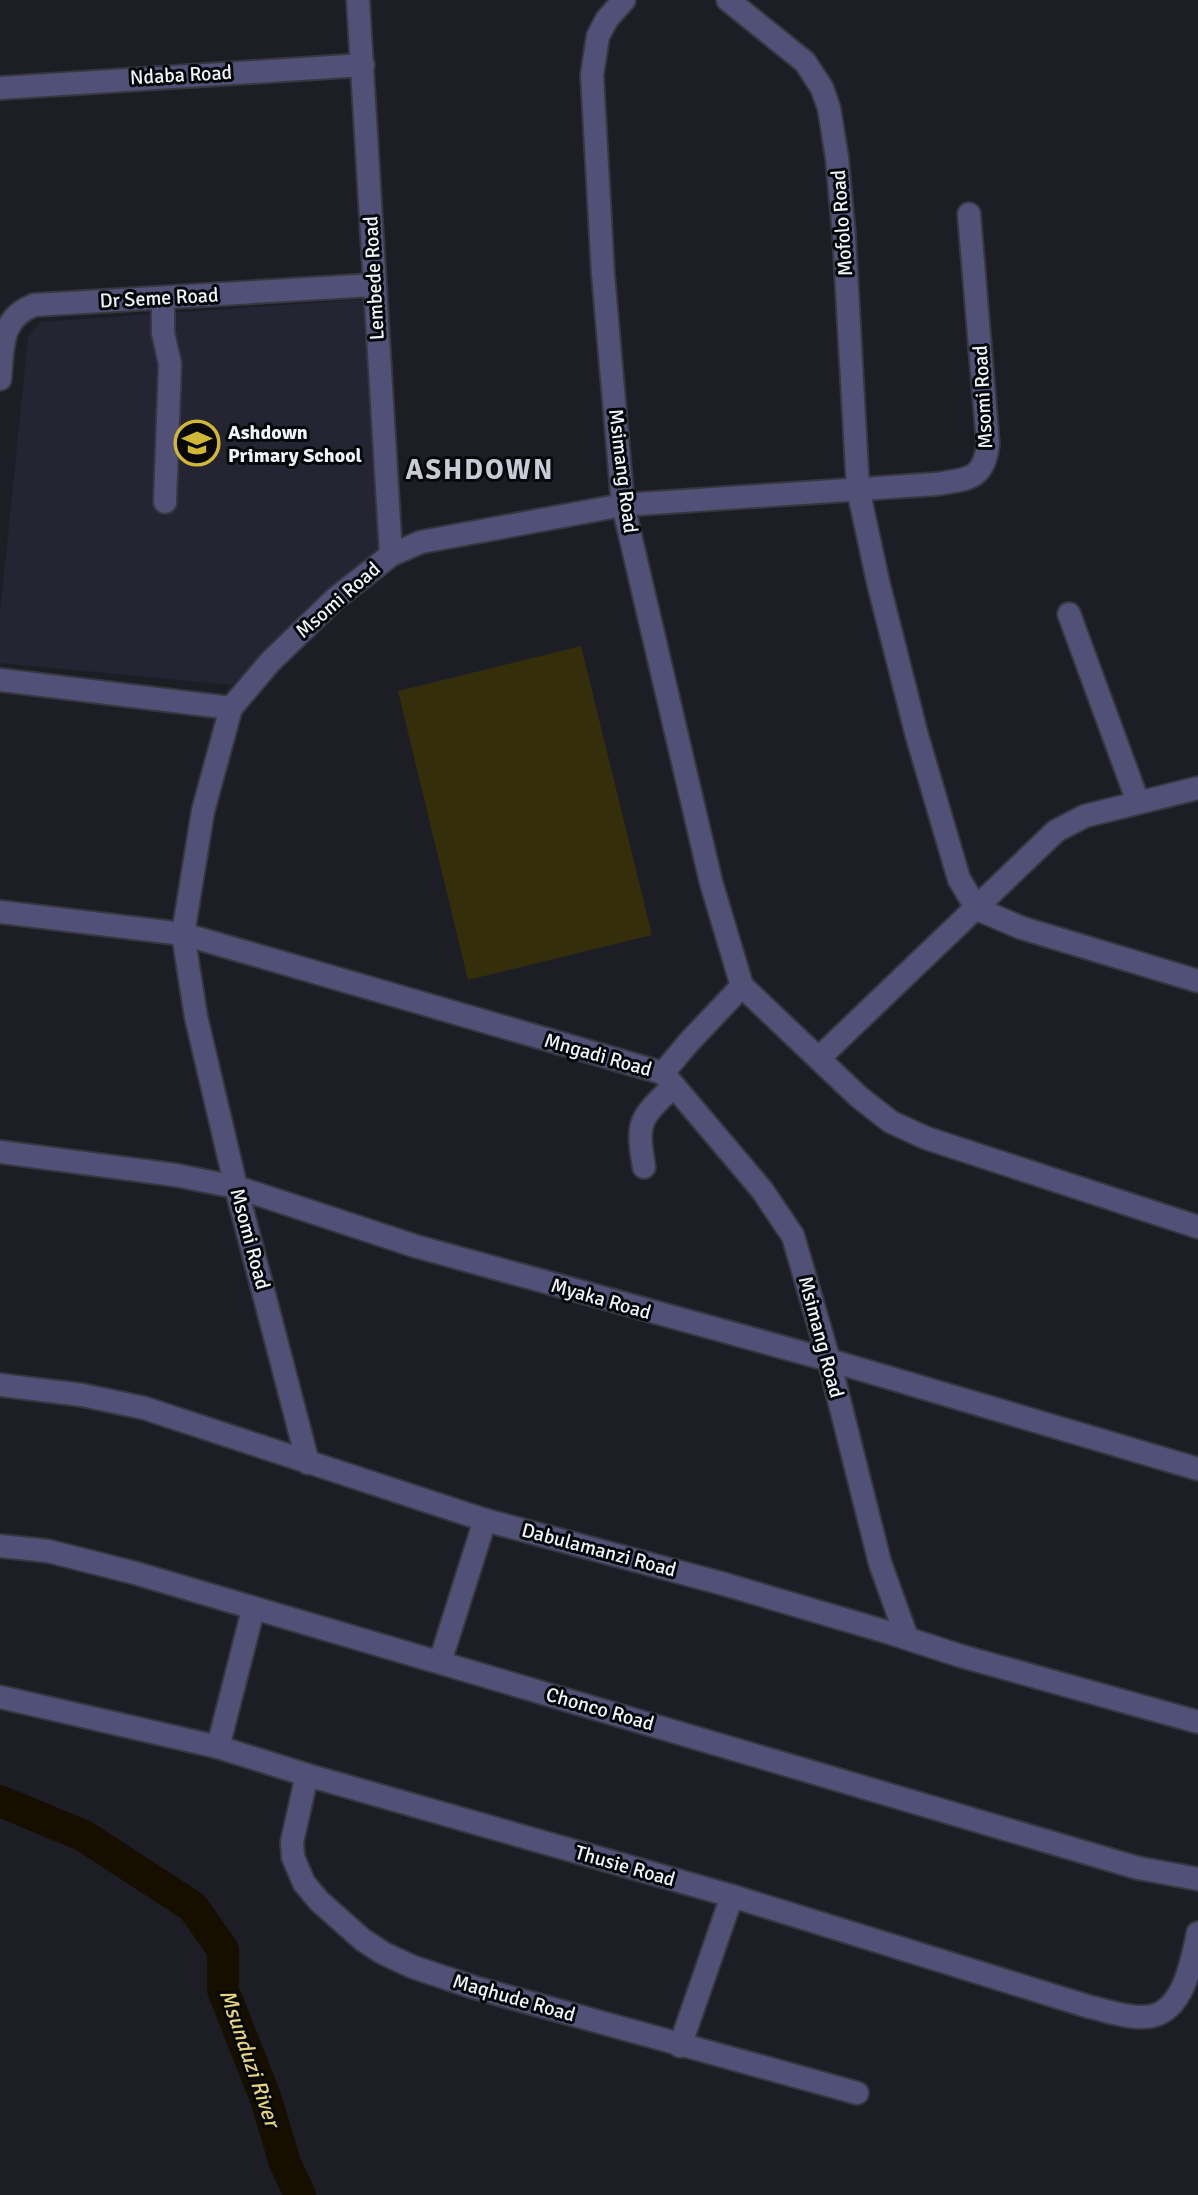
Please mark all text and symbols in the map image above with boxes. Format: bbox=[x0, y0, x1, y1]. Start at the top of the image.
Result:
street label: Ndaba Road bbox=[129, 60, 233, 90]
street label: Mofolo Road bbox=[826, 169, 858, 277]
street label: Lembede Road bbox=[358, 215, 390, 341]
street label: Dr Seme Road bbox=[99, 282, 219, 314]
street label: Msomi Road bbox=[968, 344, 998, 450]
street label: Msimang Road bbox=[603, 407, 643, 535]
school or university icon: Ashdown Primary School bbox=[173, 419, 221, 467]
place label: Ashdown Primary School bbox=[228, 420, 362, 468]
district label: ASHDOWN bbox=[406, 453, 554, 487]
street label: Msomi Road bbox=[291, 556, 385, 644]
street label: Mngadi Road bbox=[541, 1028, 655, 1082]
street label: Msomi Road bbox=[224, 1186, 276, 1292]
street label: Myaka Road bbox=[548, 1273, 654, 1325]
street label: Msimang Road bbox=[793, 1273, 849, 1401]
street label: Dabulamanzi Road bbox=[519, 1517, 679, 1583]
street label: Chonco Road bbox=[543, 1682, 657, 1736]
street label: Thusie Road bbox=[572, 1840, 678, 1892]
street label: Maqhude Road bbox=[450, 1969, 578, 2027]
water label: Msunduzi River bbox=[214, 1986, 287, 2133]

